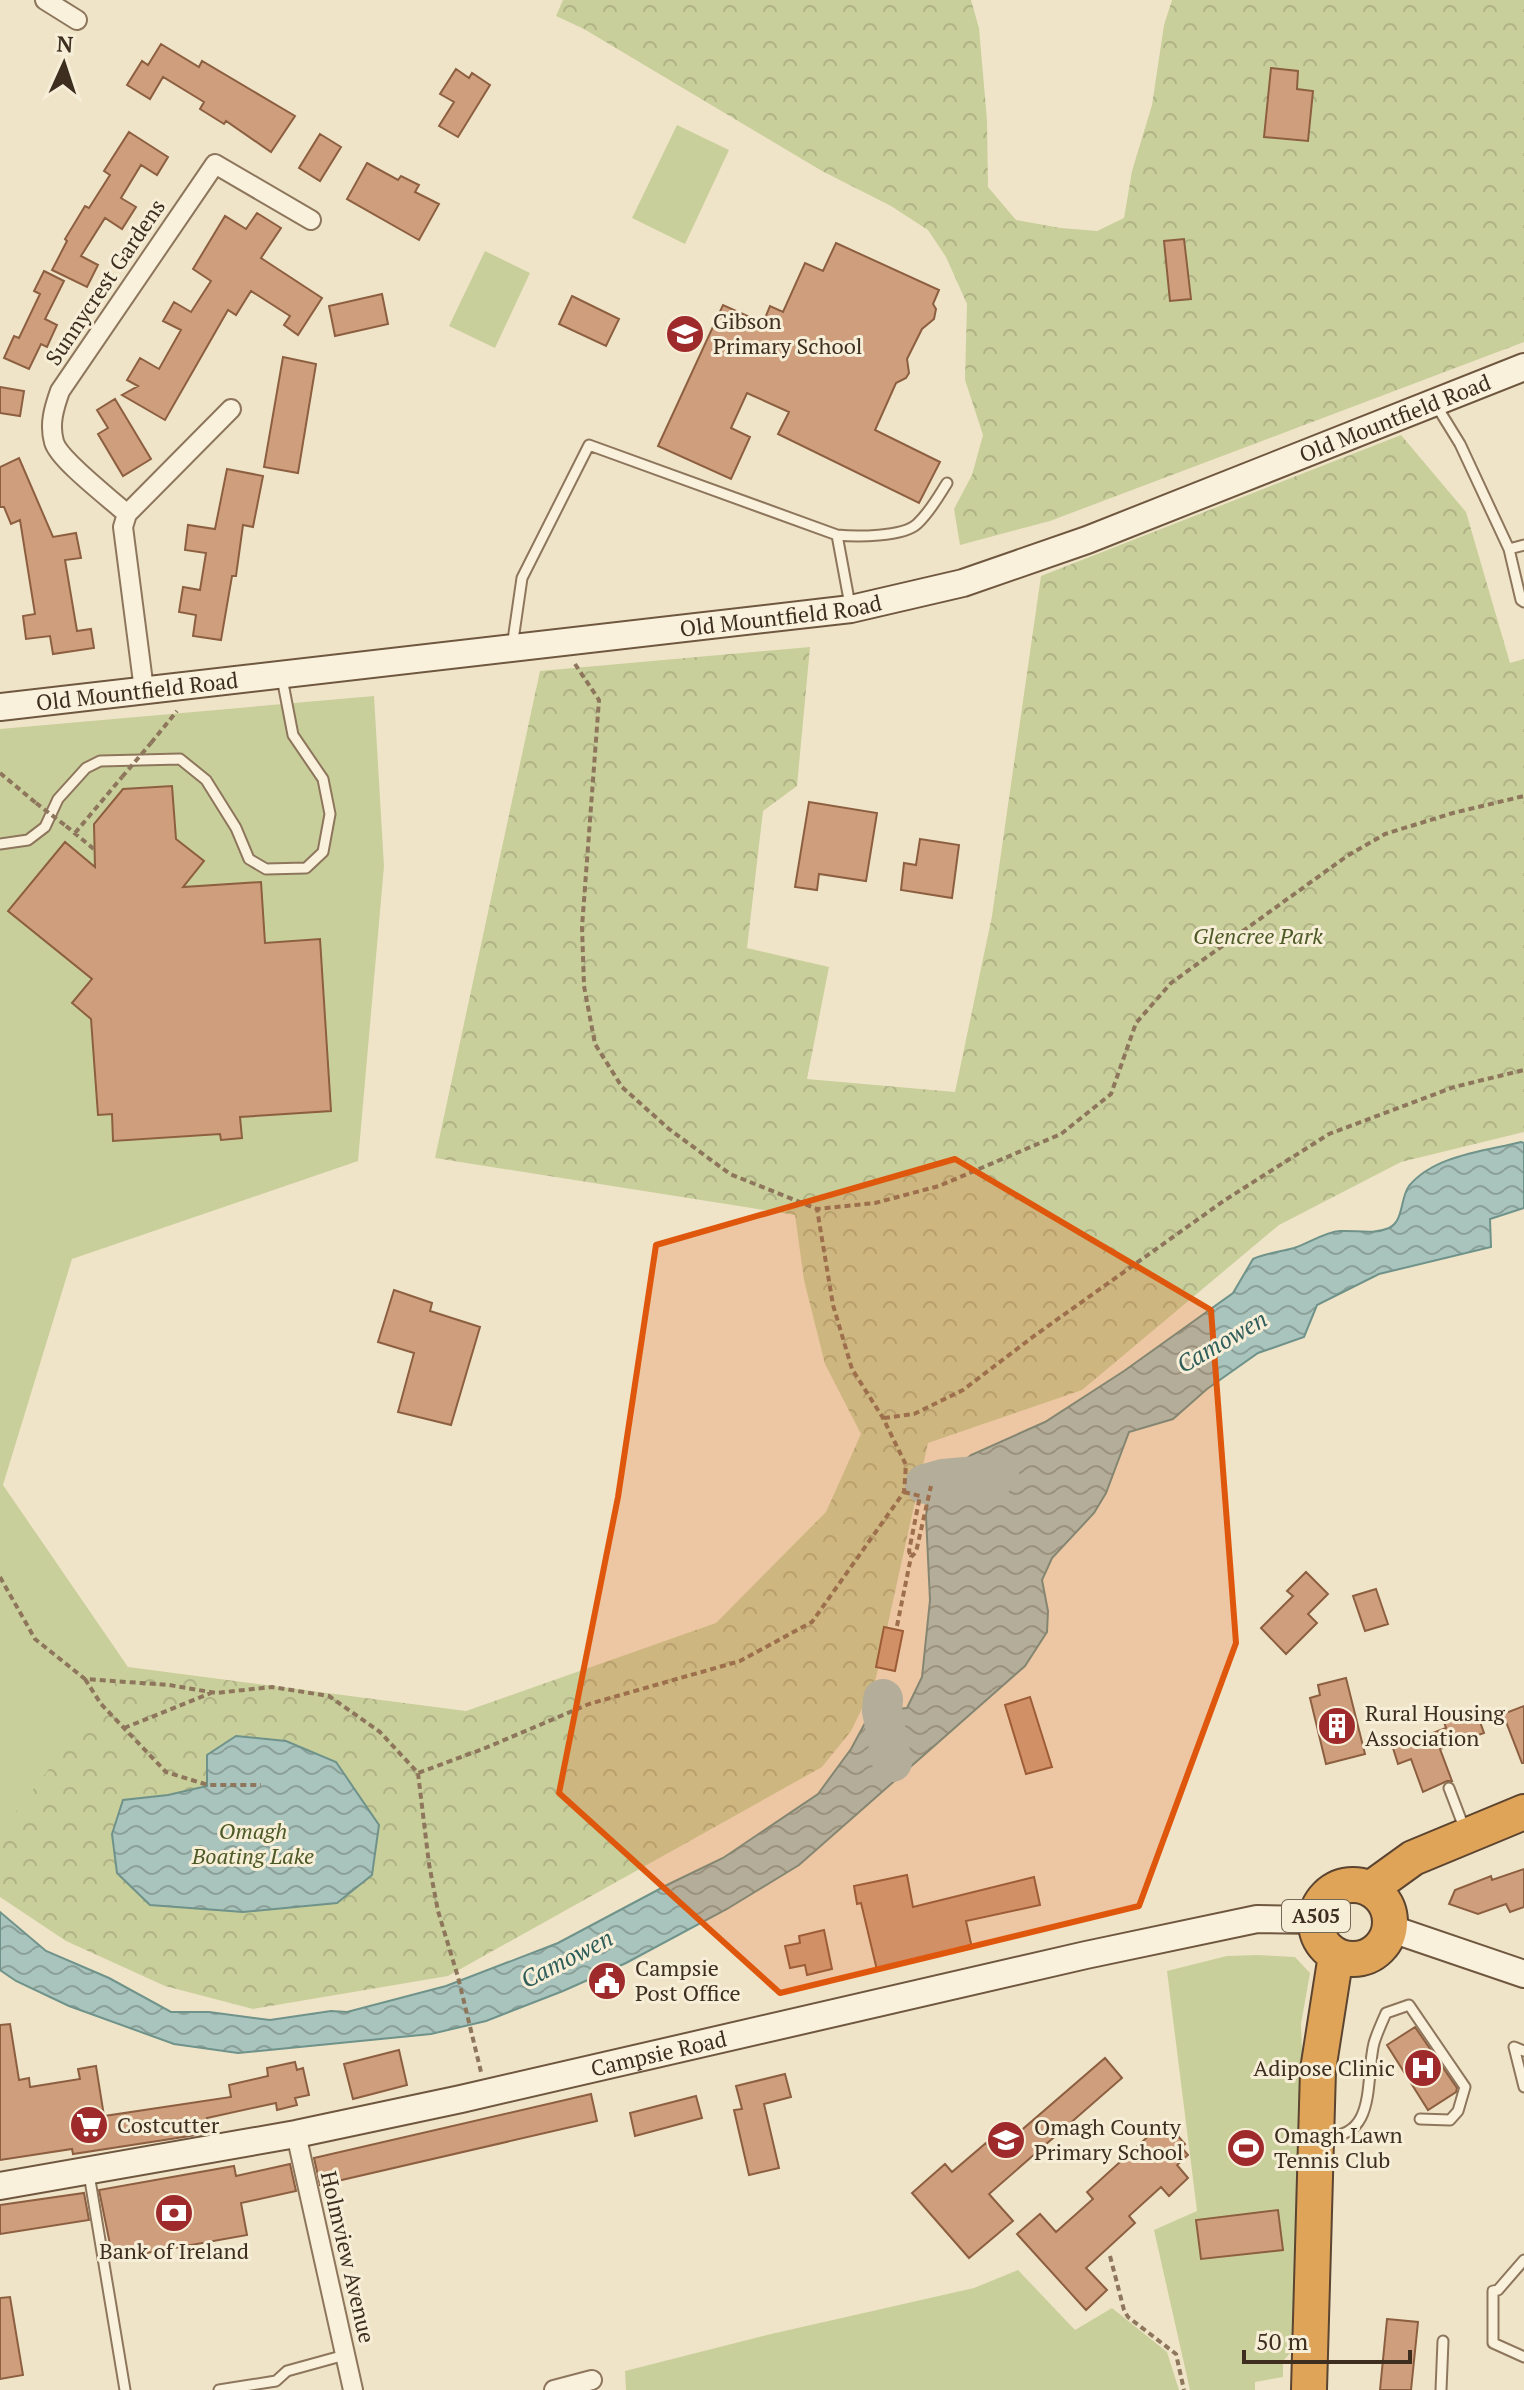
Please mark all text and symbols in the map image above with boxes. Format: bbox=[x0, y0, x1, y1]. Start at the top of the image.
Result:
north arrow bbox=[24, 24, 104, 104]
text: N bbox=[56, 29, 74, 58]
street label: Sunnycrest Gardens bbox=[38, 193, 171, 371]
place label: Gibson Primary School bbox=[713, 306, 862, 360]
school or university icon: Gibson Primary School bbox=[664, 313, 706, 355]
street label: Old Mountfield Road bbox=[1295, 367, 1495, 469]
street label: Old Mountfield Road bbox=[678, 587, 884, 643]
street label: Old Mountfield Road bbox=[34, 665, 240, 717]
park label: Glencree Park bbox=[1193, 921, 1323, 950]
water label: Camowen bbox=[1170, 1302, 1273, 1380]
place label: Rural Housing Association bbox=[1365, 1698, 1505, 1752]
building icon: Rural Housing Association bbox=[1316, 1705, 1358, 1747]
park label: Omagh Boating Lake bbox=[191, 1816, 314, 1870]
road number: A505 bbox=[1282, 1900, 1350, 1932]
water label: Camowen bbox=[515, 1921, 618, 1995]
place label: Campsie Post Office bbox=[635, 1953, 741, 2007]
public building icon: Campsie Post Office bbox=[586, 1960, 628, 2002]
street label: Campsie Road bbox=[588, 2023, 729, 2083]
hospital icon: Adipose Clinic bbox=[1402, 2047, 1444, 2089]
place label: Adipose Clinic bbox=[1253, 2053, 1395, 2082]
supermarket icon: Costcutter bbox=[68, 2104, 110, 2146]
place label: Costcutter bbox=[117, 2110, 220, 2139]
place label: Omagh County Primary School bbox=[1034, 2112, 1183, 2166]
school or university icon: Omagh County Primary School bbox=[985, 2119, 1027, 2161]
place label: Omagh Lawn Tennis Club bbox=[1274, 2120, 1402, 2174]
sports icon: Omagh Lawn Tennis Club bbox=[1225, 2127, 1267, 2169]
street label: Holmview Avenue bbox=[315, 2168, 382, 2346]
bank icon: Bank of Ireland bbox=[153, 2192, 195, 2234]
place label: Bank of Ireland bbox=[99, 2236, 249, 2265]
scale bar bbox=[1244, 2314, 1410, 2364]
text: 50 m bbox=[1256, 2325, 1308, 2357]

